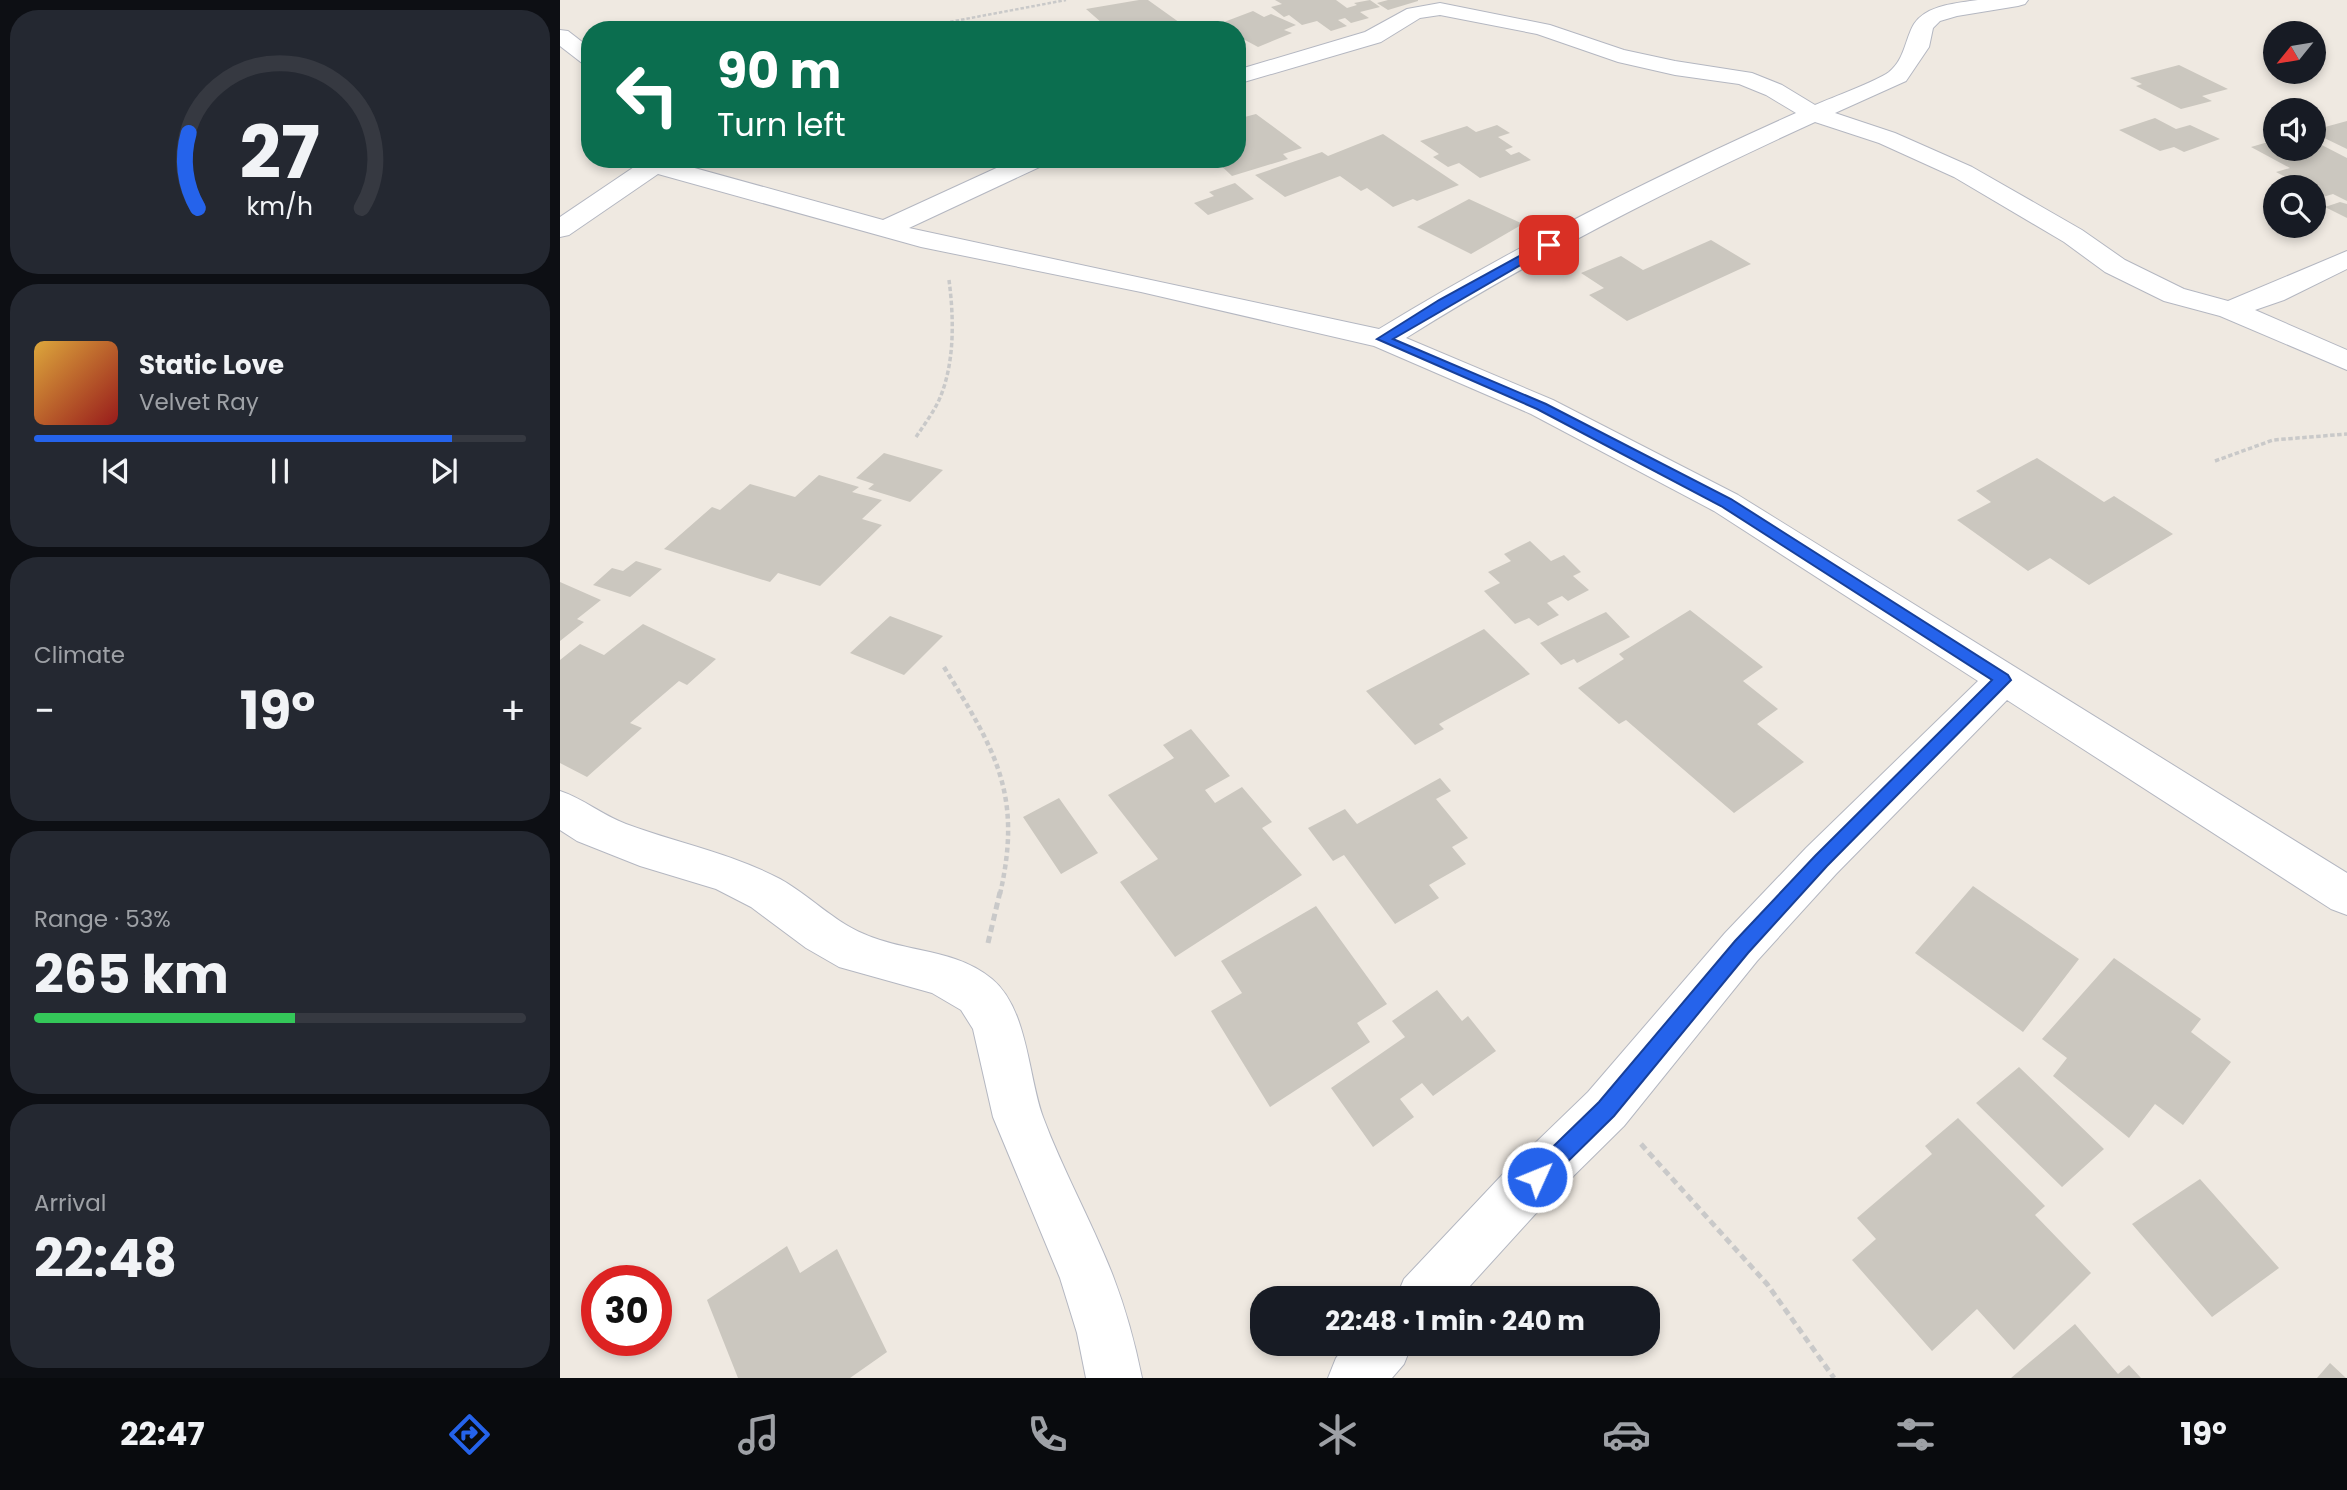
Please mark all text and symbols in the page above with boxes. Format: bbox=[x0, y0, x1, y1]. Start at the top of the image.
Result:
north arrow bbox=[2263, 21, 2326, 84]
map controls bbox=[2263, 21, 2326, 238]
text: 90 m bbox=[717, 37, 841, 105]
icon: left bbox=[602, 49, 693, 140]
button: sound bbox=[2263, 98, 2326, 161]
text: 27 bbox=[240, 102, 320, 203]
text: Turn left bbox=[717, 102, 846, 147]
button: search bbox=[2263, 175, 2326, 238]
text: km/h bbox=[247, 189, 313, 224]
pin bbox=[1519, 215, 1579, 275]
icon: arrive bbox=[1530, 226, 1568, 264]
text: Static Love bbox=[139, 347, 284, 383]
text: Velvet Ray bbox=[139, 386, 259, 418]
icon: previous bbox=[97, 452, 135, 490]
icon: pause bbox=[261, 452, 299, 490]
icon: next bbox=[425, 452, 463, 490]
text: Climate bbox=[34, 639, 125, 671]
text: 19° bbox=[240, 674, 315, 747]
text: − bbox=[34, 684, 55, 737]
text: + bbox=[500, 684, 526, 737]
text: Range · 53% bbox=[34, 903, 171, 935]
text: 265 km bbox=[34, 938, 229, 1011]
position arrow bbox=[1500, 1140, 1574, 1214]
text: Arrival bbox=[34, 1187, 106, 1219]
text: 22:48 bbox=[34, 1222, 177, 1295]
speed limit sign: 30 bbox=[581, 1265, 672, 1356]
text: 22:48 · 1 min · 240 m bbox=[1325, 1303, 1585, 1339]
icon: directions bbox=[445, 1410, 494, 1459]
icon: music bbox=[734, 1410, 783, 1459]
icon: phone bbox=[1023, 1410, 1072, 1459]
icon: climate bbox=[1313, 1410, 1362, 1459]
icon: car bbox=[1602, 1410, 1651, 1459]
icon: filters bbox=[1891, 1410, 1940, 1459]
text: 22:47 bbox=[120, 1411, 205, 1456]
text: 19° bbox=[2180, 1411, 2227, 1456]

